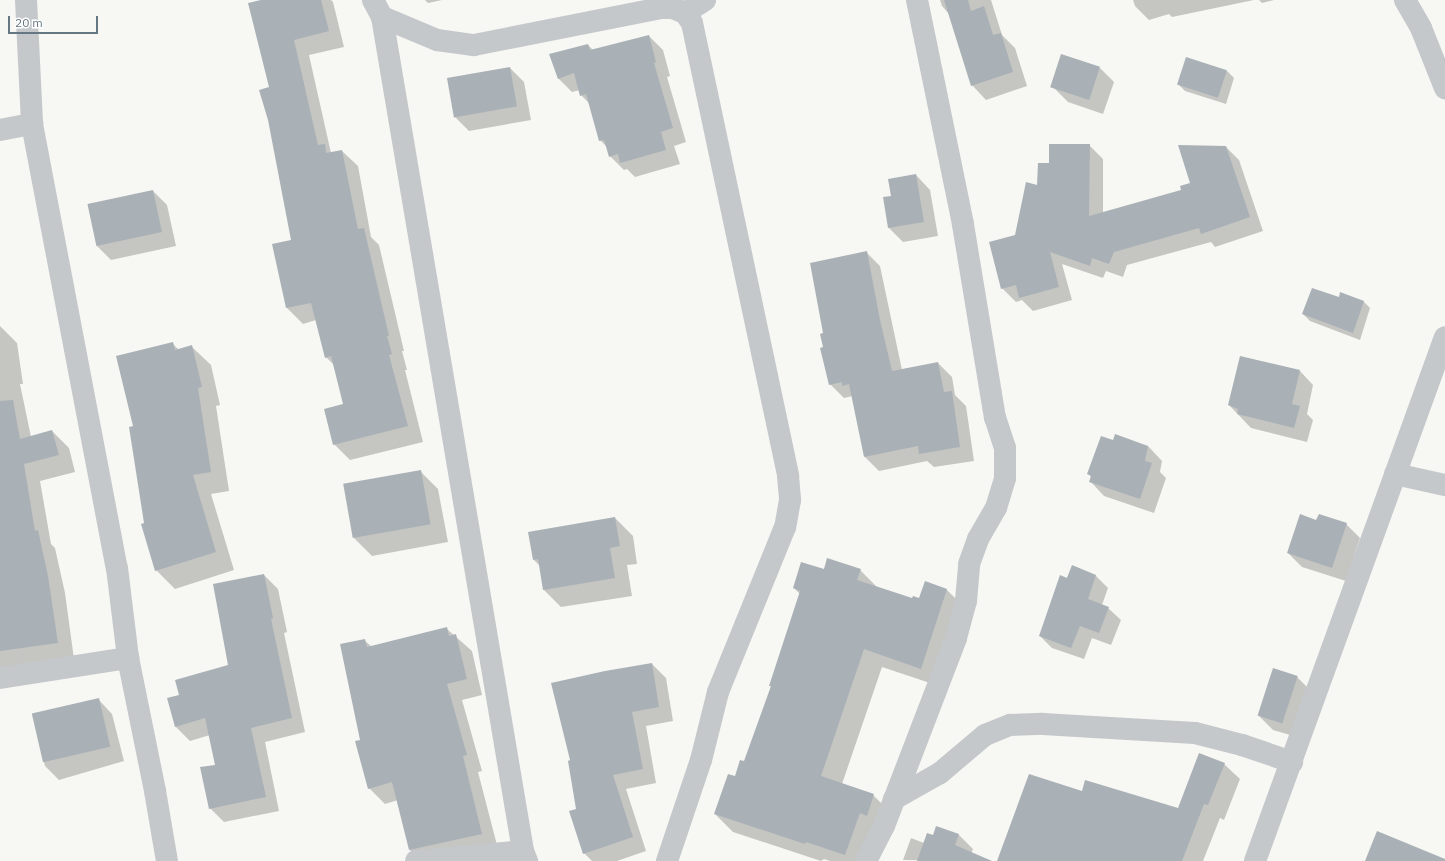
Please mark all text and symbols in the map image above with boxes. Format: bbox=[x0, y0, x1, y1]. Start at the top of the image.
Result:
scale bar bbox=[10, 8, 100, 34]
text: 20 m bbox=[15, 15, 43, 30]

